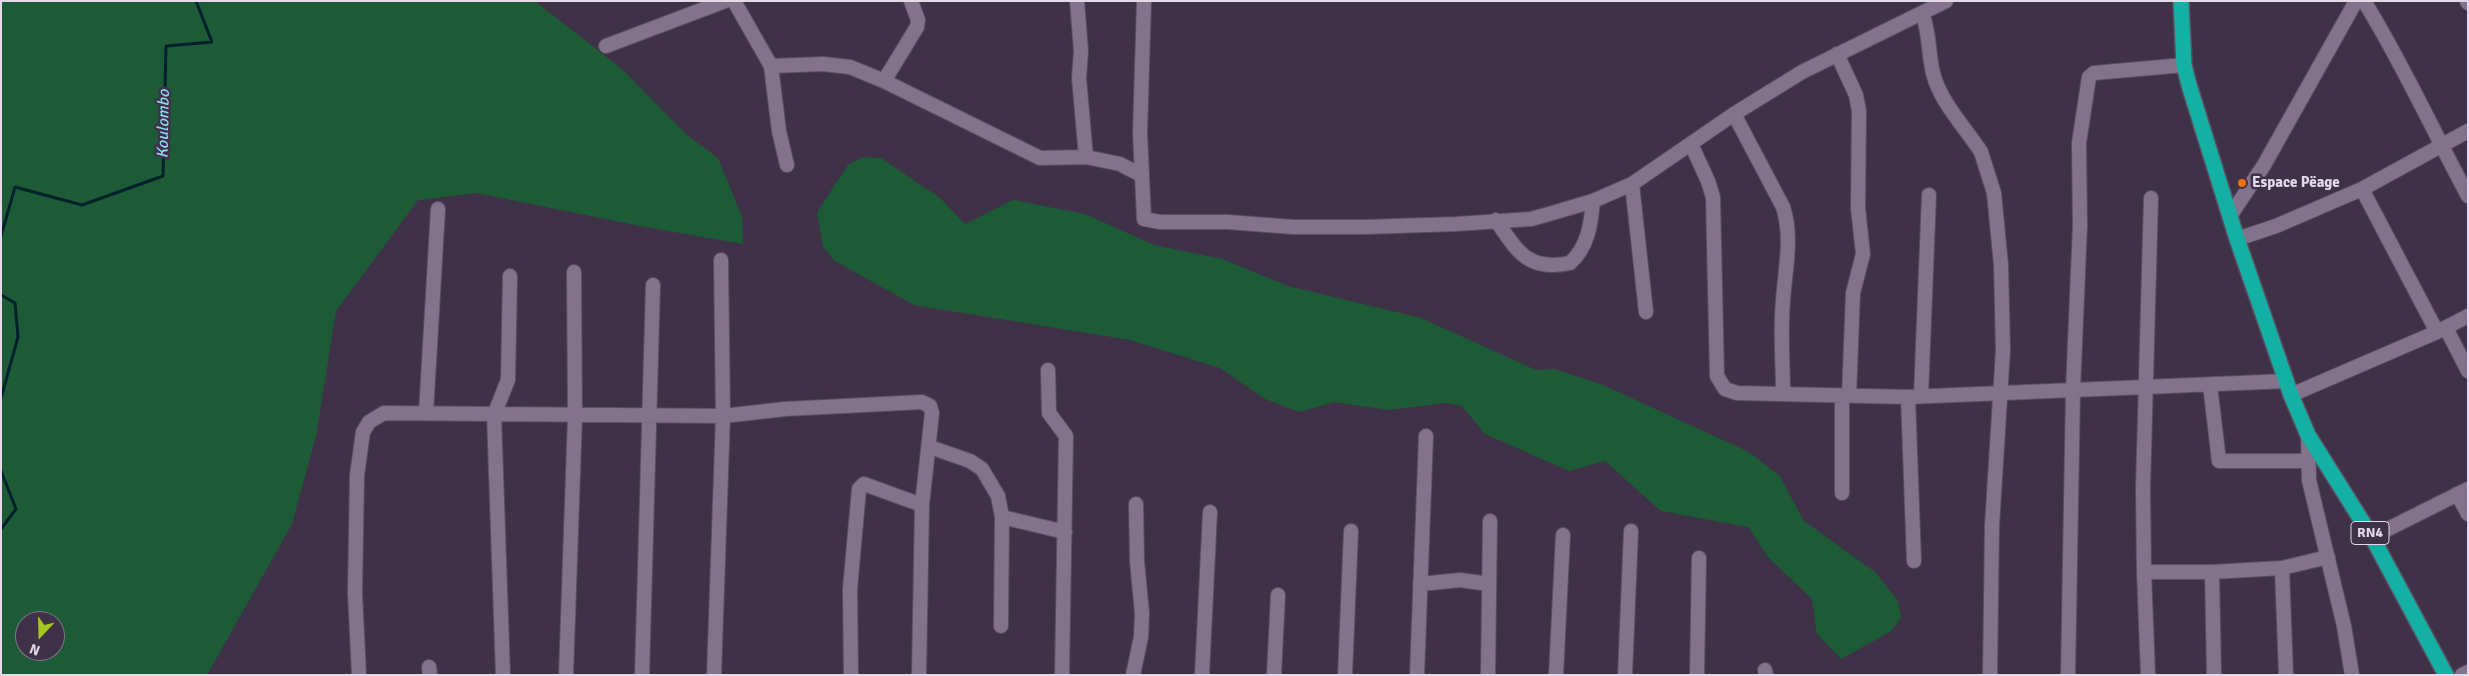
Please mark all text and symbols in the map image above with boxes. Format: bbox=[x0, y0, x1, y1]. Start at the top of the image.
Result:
water label: Koulombo bbox=[154, 89, 174, 159]
place label: Espace Pëage bbox=[2252, 174, 2340, 192]
marker: Espace Pëage bbox=[2236, 177, 2248, 189]
road number: RN4 bbox=[2351, 522, 2389, 544]
north arrow bbox=[15, 611, 65, 661]
text: N bbox=[27, 640, 42, 659]

